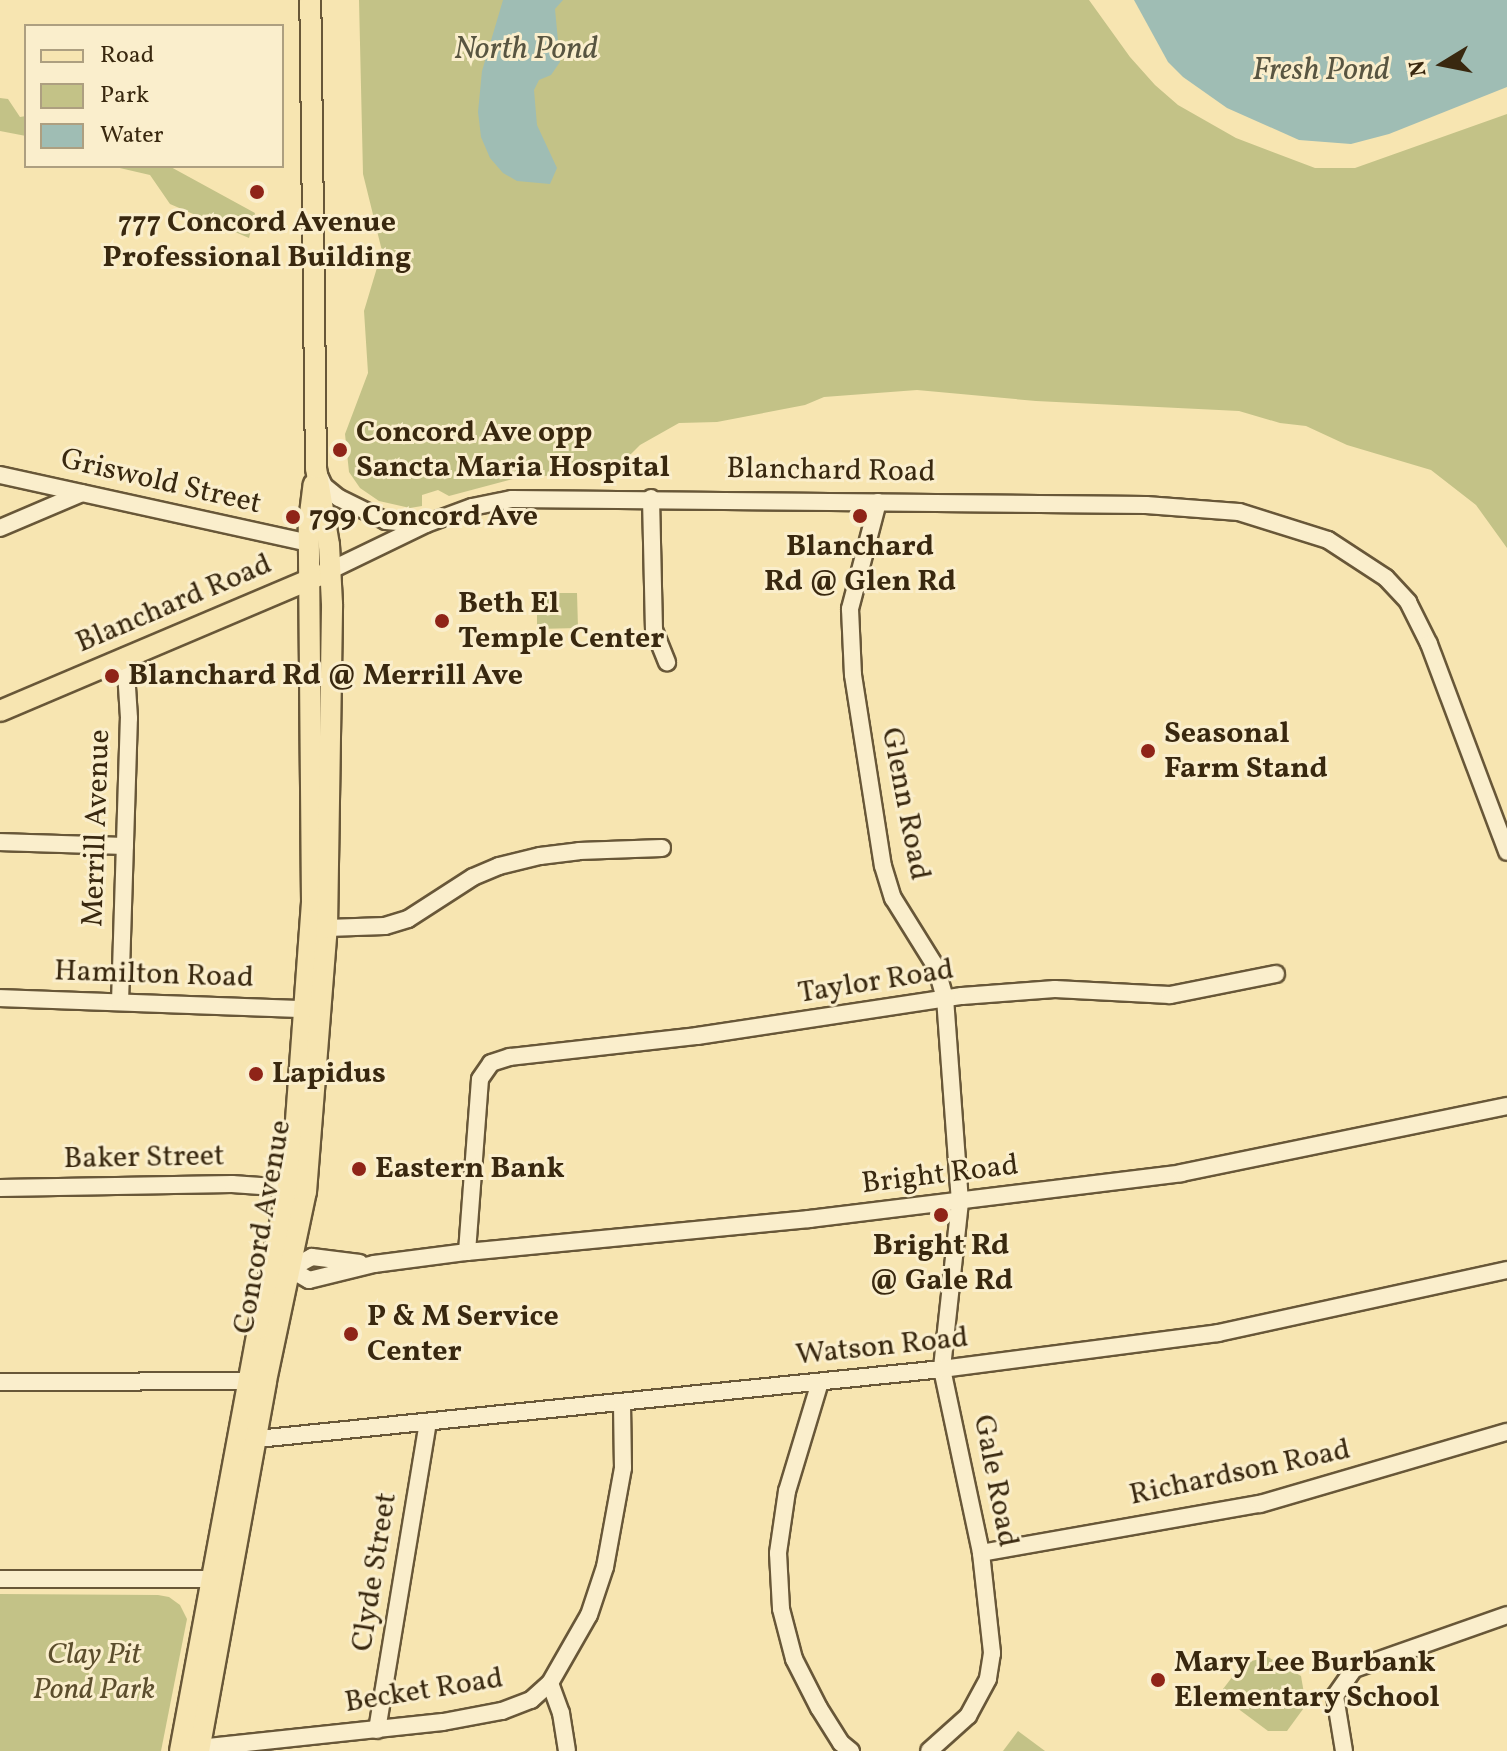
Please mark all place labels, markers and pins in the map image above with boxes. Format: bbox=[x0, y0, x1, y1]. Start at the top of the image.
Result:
marker: 777 Concord Avenue Professional Building bbox=[248, 183, 266, 201]
place label: 777 Concord Avenue Professional Building bbox=[103, 205, 411, 276]
place label: Concord Ave opp Sancta Maria Hospital bbox=[356, 415, 670, 486]
marker: Concord Ave opp Sancta Maria Hospital bbox=[331, 441, 349, 459]
place label: 799 Concord Ave bbox=[309, 499, 538, 535]
marker: Blanchard Rd @ Glen Rd bbox=[851, 507, 869, 525]
marker: 799 Concord Ave bbox=[284, 508, 302, 526]
place label: Blanchard Rd @ Glen Rd bbox=[764, 529, 956, 600]
place label: Beth El Temple Center bbox=[458, 586, 665, 656]
marker: Beth El Temple Center bbox=[433, 612, 451, 630]
place label: Blanchard Rd @ Merrill Ave bbox=[128, 658, 523, 694]
marker: Blanchard Rd @ Merrill Ave bbox=[103, 667, 121, 685]
place label: Seasonal Farm Stand bbox=[1164, 716, 1328, 786]
marker: Seasonal Farm Stand bbox=[1139, 742, 1157, 760]
place label: Lapidus bbox=[272, 1056, 386, 1092]
marker: Lapidus bbox=[247, 1065, 265, 1083]
place label: Eastern Bank bbox=[375, 1151, 565, 1187]
marker: Eastern Bank bbox=[350, 1160, 368, 1178]
marker: Bright Rd @ Gale Rd bbox=[932, 1206, 950, 1224]
place label: Bright Rd @ Gale Rd bbox=[869, 1228, 1013, 1298]
place label: P & M Service Center bbox=[367, 1299, 559, 1370]
marker: P & M Service Center bbox=[342, 1325, 360, 1343]
place label: Mary Lee Burbank Elementary School bbox=[1174, 1645, 1440, 1716]
marker: Mary Lee Burbank Elementary School bbox=[1149, 1671, 1167, 1689]

